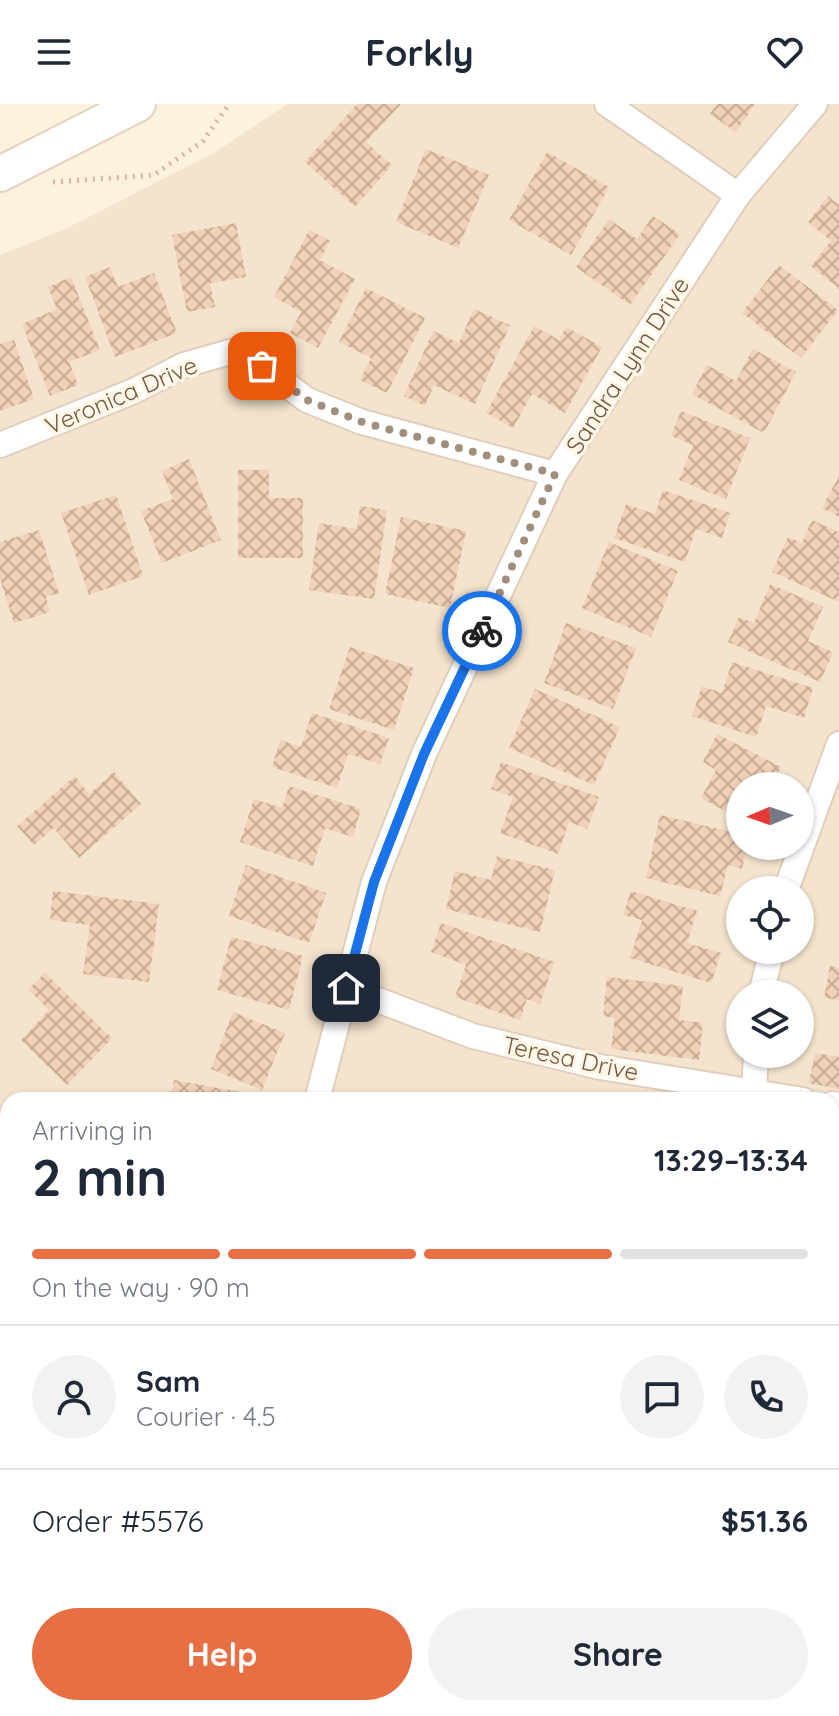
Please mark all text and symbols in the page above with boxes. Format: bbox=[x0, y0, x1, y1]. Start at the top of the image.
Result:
icon: menu bbox=[32, 30, 76, 74]
text: Forkly bbox=[365, 30, 474, 75]
icon: heart bbox=[763, 30, 807, 74]
street label: Sandra Lynn Drive bbox=[559, 271, 695, 459]
pin bbox=[228, 332, 296, 400]
icon: bag bbox=[240, 344, 284, 388]
street label: Veronica Drive bbox=[40, 349, 202, 441]
courier bbox=[442, 591, 522, 671]
icon: bike bbox=[460, 609, 504, 653]
north arrow bbox=[726, 772, 814, 860]
map controls bbox=[726, 772, 814, 1068]
button: locate bbox=[726, 876, 814, 964]
pin bbox=[312, 954, 380, 1022]
icon: home bbox=[324, 966, 368, 1010]
button: layers bbox=[726, 980, 814, 1068]
street label: Teresa Drive bbox=[501, 1029, 641, 1087]
text: Arriving in bbox=[32, 1114, 153, 1147]
text: 13:29–13:34 bbox=[654, 1141, 808, 1179]
text: 2 min bbox=[32, 1144, 167, 1209]
text: On the way · 90 m bbox=[32, 1271, 250, 1304]
button: person bbox=[32, 1355, 116, 1439]
button: chat bbox=[620, 1355, 704, 1439]
button: phone bbox=[724, 1355, 808, 1439]
text: Sam bbox=[136, 1362, 200, 1400]
text: Courier · 4.5 bbox=[136, 1400, 276, 1433]
text: Order #5576 bbox=[32, 1502, 204, 1540]
text: $51.36 bbox=[721, 1502, 808, 1540]
button: Help bbox=[32, 1608, 412, 1700]
button: Share bbox=[428, 1608, 808, 1700]

